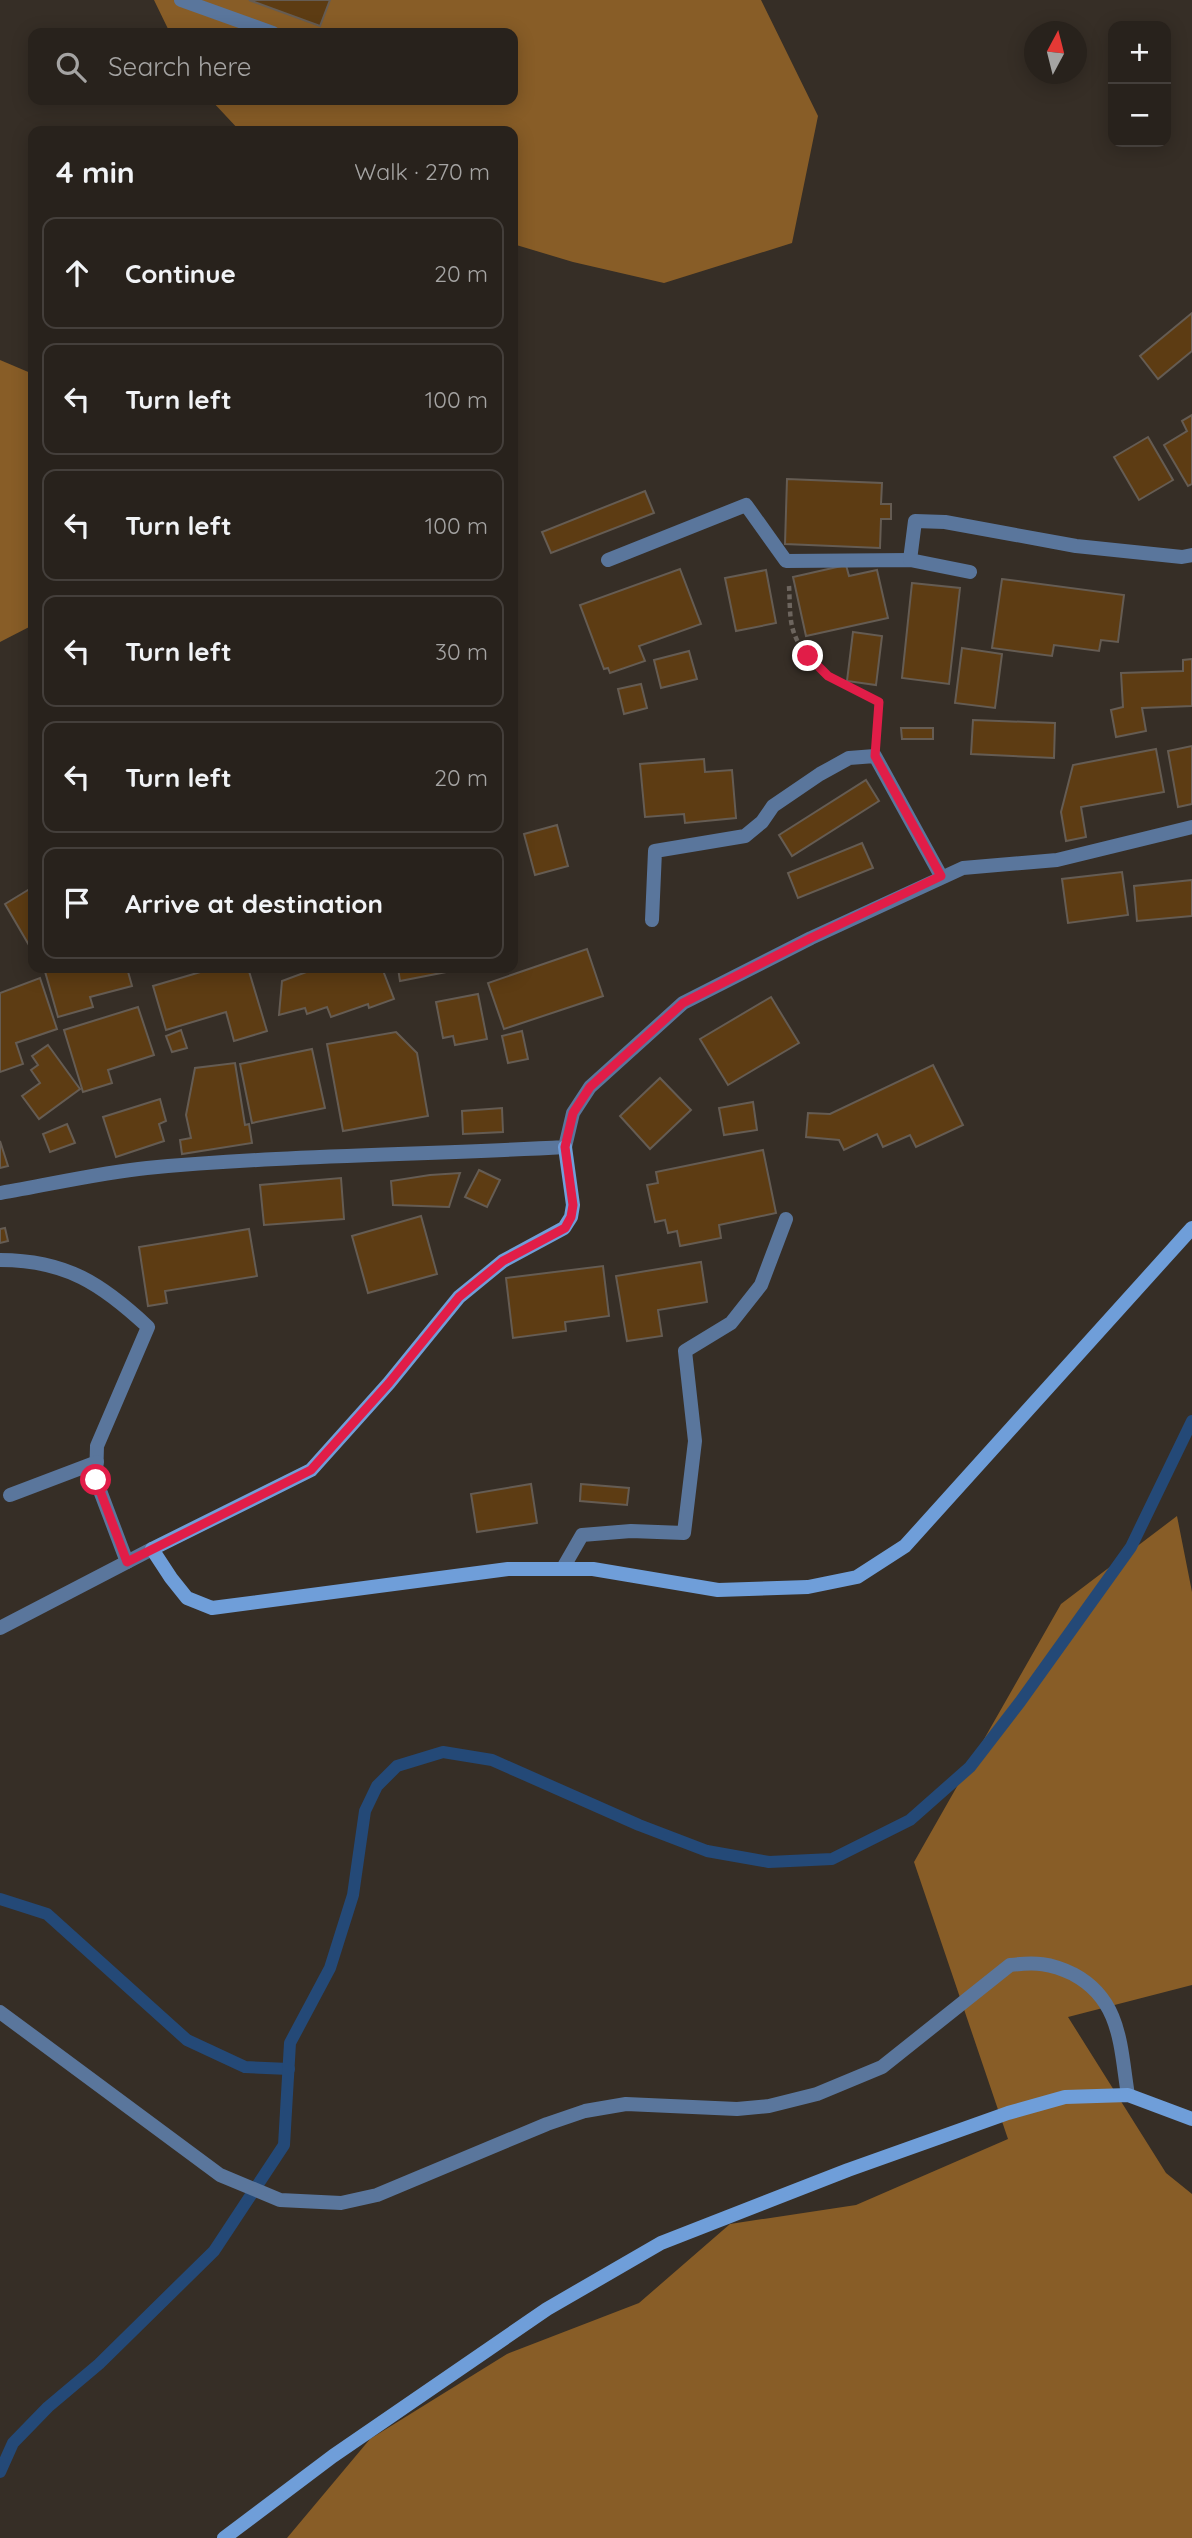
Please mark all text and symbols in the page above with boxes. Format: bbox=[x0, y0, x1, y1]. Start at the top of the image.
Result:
north arrow bbox=[1024, 21, 1087, 84]
map controls bbox=[1108, 21, 1171, 147]
button: + bbox=[1108, 21, 1171, 84]
search box bbox=[28, 28, 518, 105]
icon: search bbox=[52, 48, 90, 86]
text: Search here bbox=[108, 50, 252, 83]
button: − bbox=[1108, 84, 1171, 147]
text: 4 min bbox=[56, 153, 135, 191]
text: Walk · 270 m bbox=[354, 157, 490, 186]
icon: ahead bbox=[58, 254, 96, 292]
text: Continue bbox=[125, 257, 236, 290]
text: 20 m bbox=[434, 259, 488, 288]
icon: left bbox=[58, 380, 96, 418]
text: Turn left bbox=[125, 383, 232, 416]
text: 100 m bbox=[425, 385, 488, 414]
icon: left bbox=[58, 506, 96, 544]
text: Turn left bbox=[125, 509, 232, 542]
text: 100 m bbox=[425, 511, 488, 540]
icon: left bbox=[58, 632, 96, 670]
text: Turn left bbox=[125, 635, 232, 668]
text: 30 m bbox=[435, 637, 488, 666]
route end bbox=[792, 640, 823, 671]
icon: left bbox=[58, 758, 96, 796]
text: Turn left bbox=[125, 761, 232, 794]
text: 20 m bbox=[434, 763, 488, 792]
icon: arrive bbox=[58, 884, 96, 922]
text: Arrive at destination bbox=[125, 887, 383, 920]
route start bbox=[80, 1464, 111, 1495]

